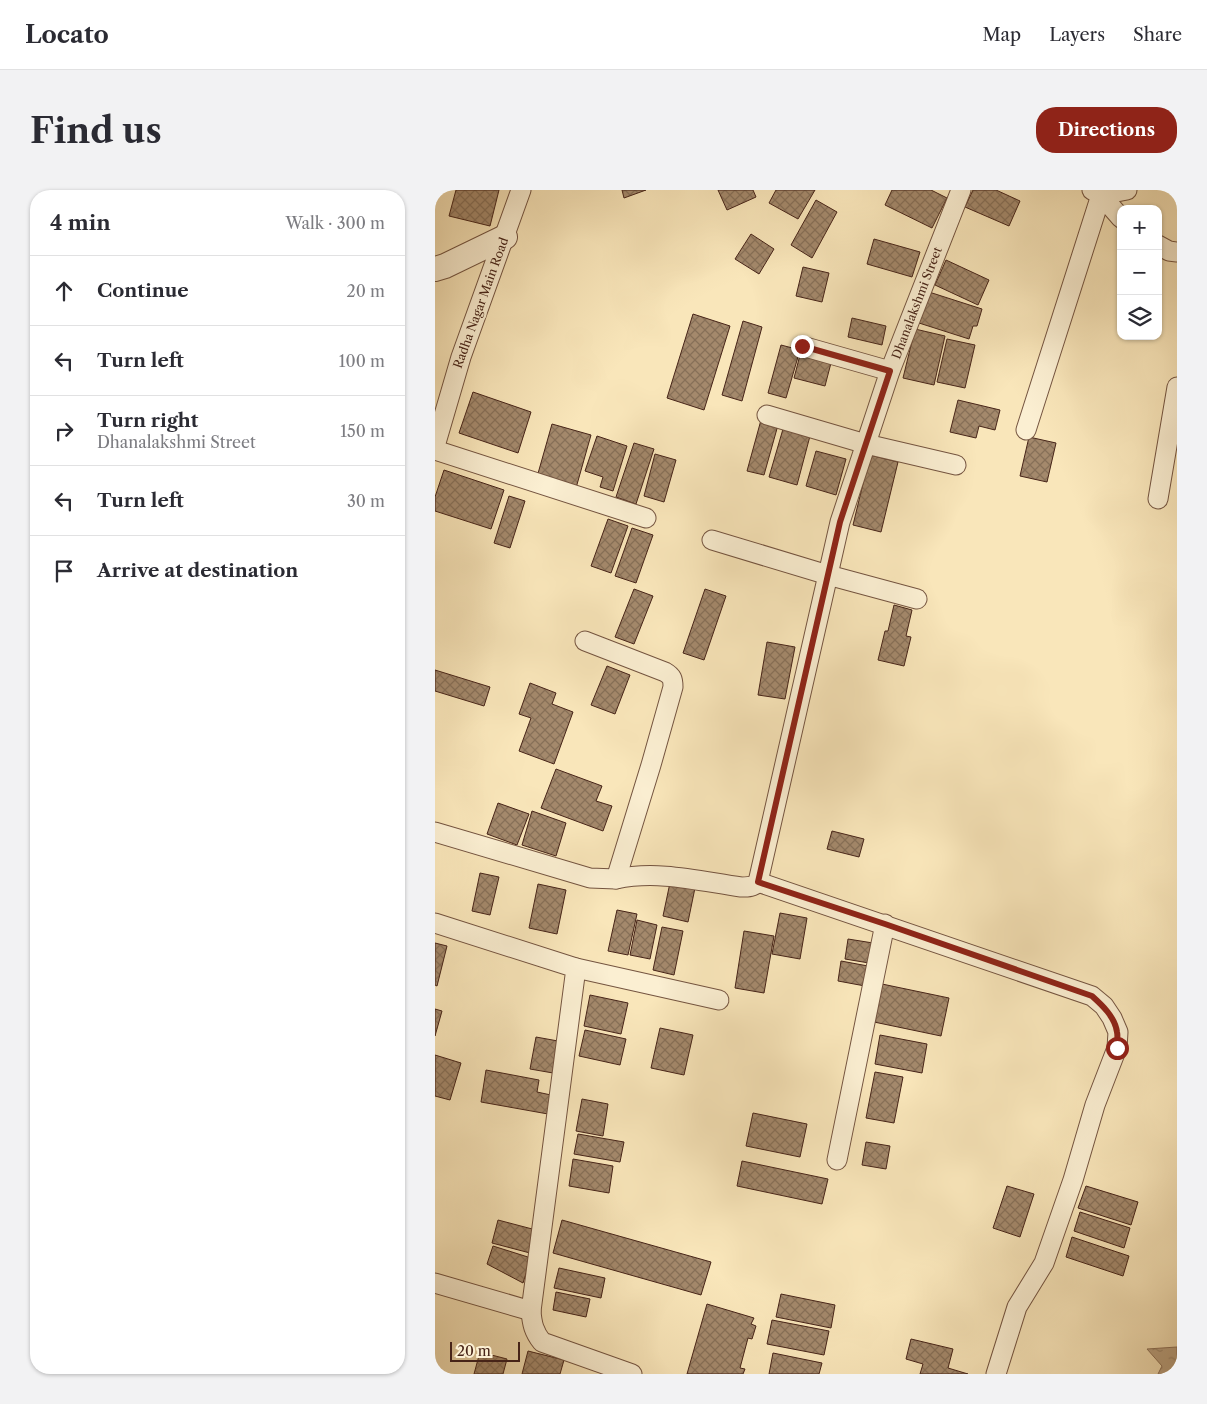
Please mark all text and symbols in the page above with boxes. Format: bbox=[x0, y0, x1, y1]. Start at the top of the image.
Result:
text: Locato bbox=[25, 20, 109, 49]
text: Map bbox=[983, 24, 1021, 46]
text: Layers bbox=[1049, 24, 1105, 46]
text: Share bbox=[1133, 24, 1182, 46]
button: Directions bbox=[1036, 107, 1177, 153]
text: Find us bbox=[30, 109, 162, 152]
map controls bbox=[1117, 205, 1162, 340]
button: + bbox=[1117, 205, 1162, 250]
text: 4 min bbox=[50, 210, 111, 235]
text: Walk · 300 m bbox=[286, 213, 385, 233]
street label: Radha Nagar Main Road bbox=[450, 235, 511, 370]
street label: Dhanalakshmi Street bbox=[888, 244, 945, 361]
button: − bbox=[1117, 250, 1162, 295]
icon: ahead bbox=[50, 277, 78, 305]
text: Continue bbox=[97, 279, 189, 302]
text: 20 m bbox=[346, 281, 385, 301]
button: layers bbox=[1117, 295, 1162, 340]
route end bbox=[791, 335, 814, 358]
icon: left bbox=[50, 347, 78, 375]
text: Turn left bbox=[97, 349, 184, 372]
text: 100 m bbox=[339, 351, 385, 371]
text: Turn right bbox=[97, 409, 198, 432]
icon: right bbox=[50, 417, 78, 445]
text: 150 m bbox=[340, 421, 385, 441]
text: Dhanalakshmi Street bbox=[97, 432, 256, 452]
icon: left bbox=[50, 487, 78, 515]
text: Turn left bbox=[97, 489, 184, 512]
text: 30 m bbox=[347, 491, 385, 511]
icon: arrive bbox=[50, 557, 78, 585]
text: Arrive at destination bbox=[97, 559, 298, 582]
route start bbox=[1106, 1037, 1129, 1060]
scale bar bbox=[450, 1339, 520, 1362]
text: 20 m bbox=[457, 1342, 491, 1360]

